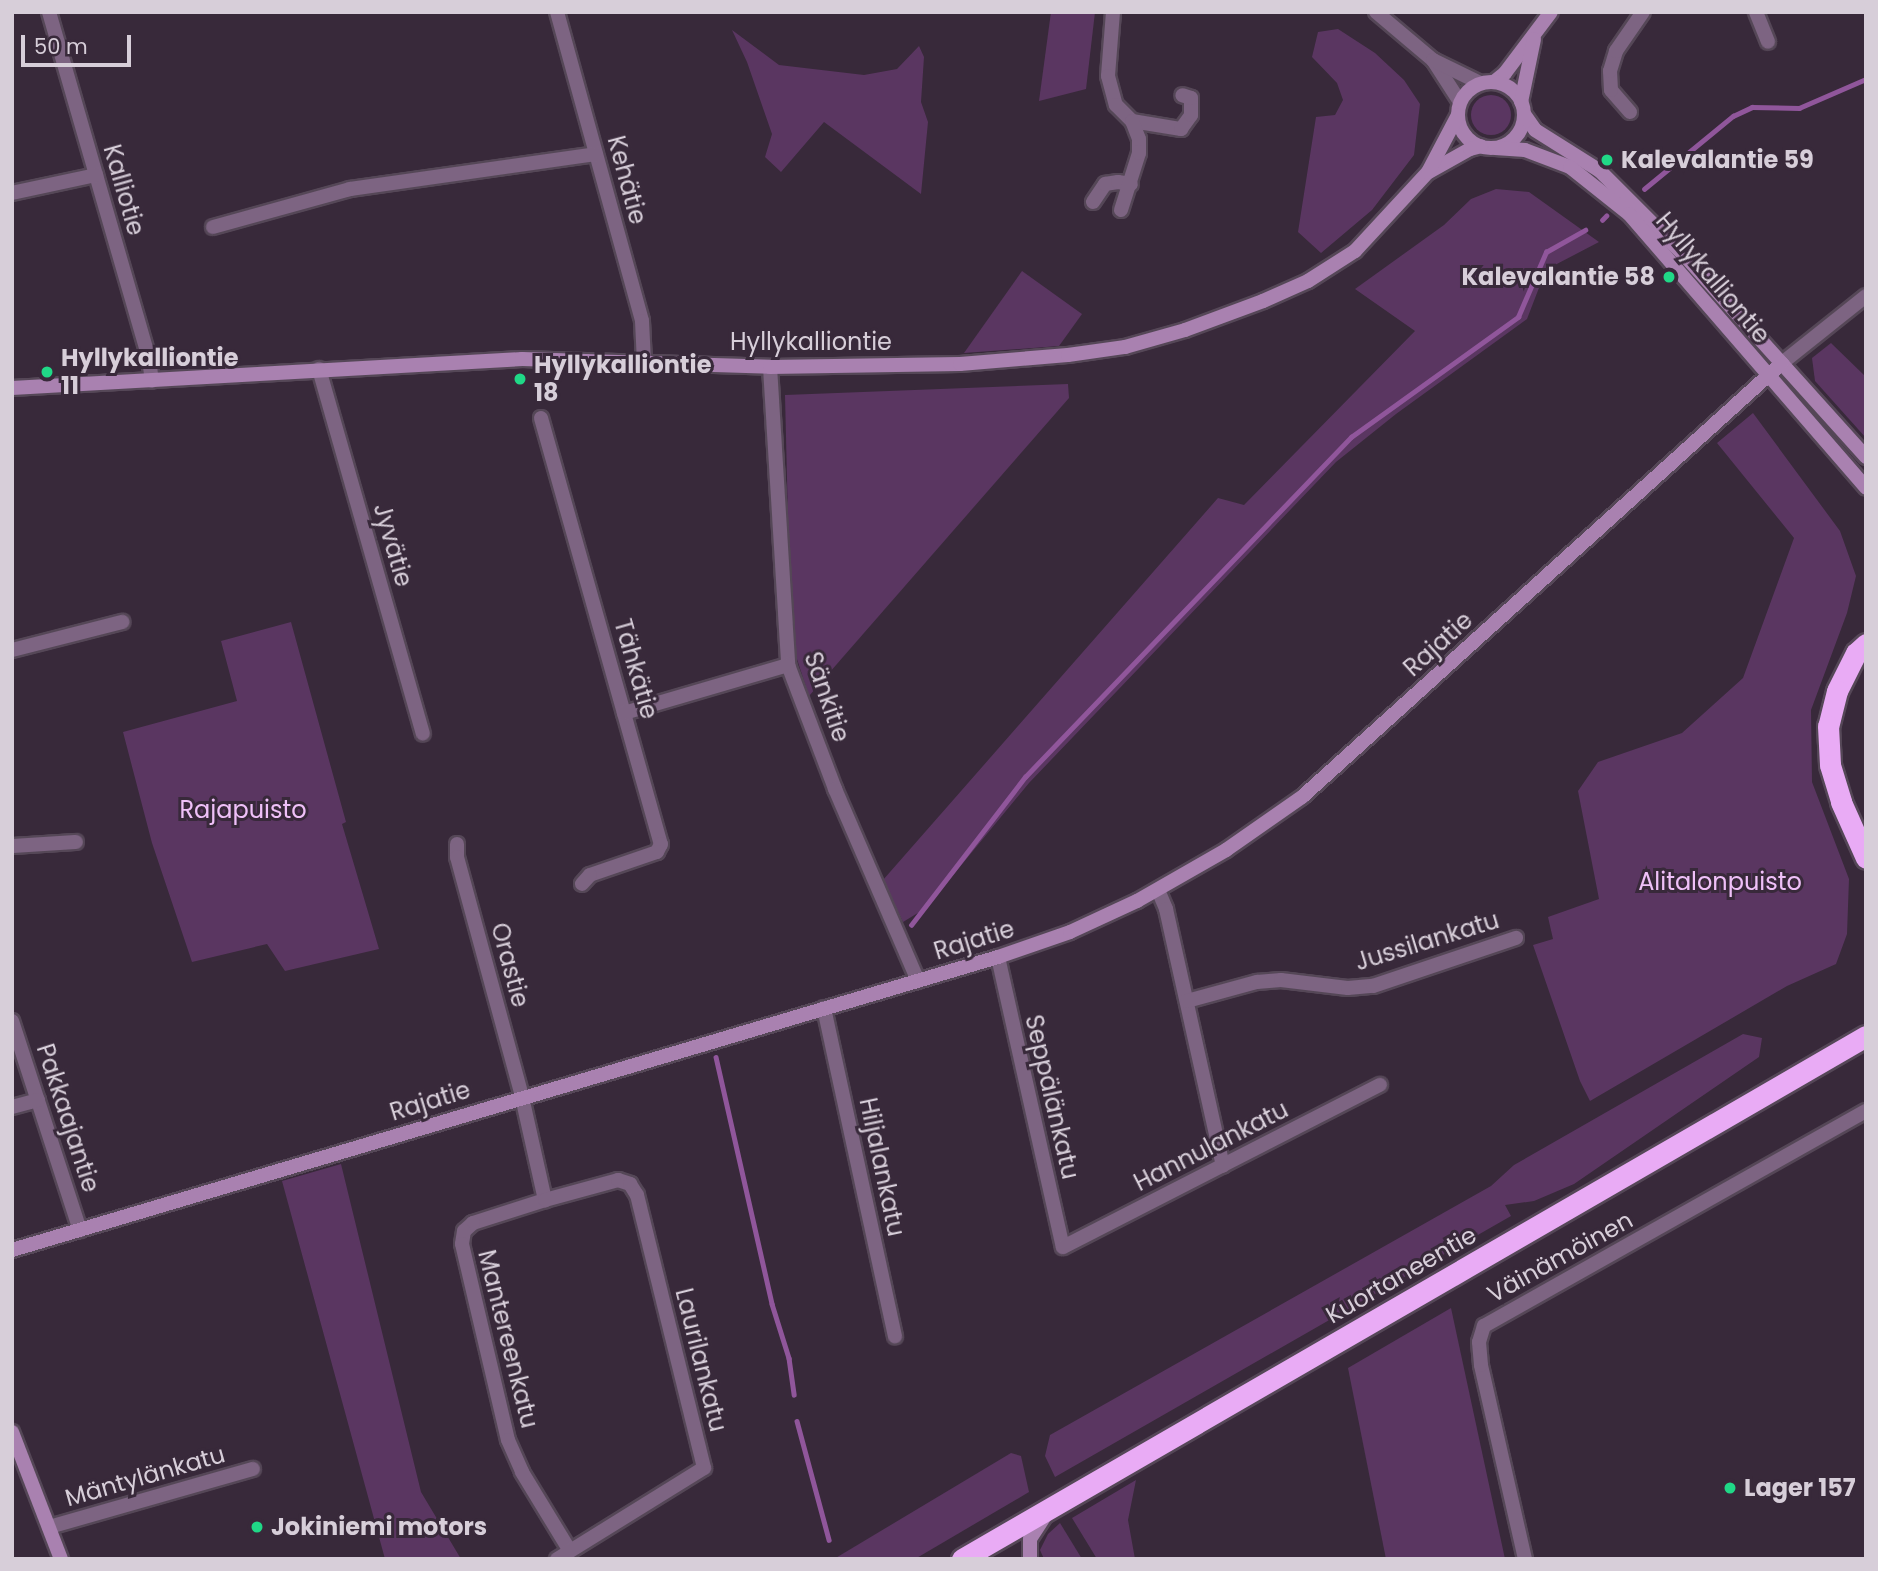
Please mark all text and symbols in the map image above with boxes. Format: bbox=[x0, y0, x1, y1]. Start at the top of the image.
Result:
scale bar bbox=[24, 21, 135, 65]
text: 50 m bbox=[34, 32, 88, 61]
street label: Kehätie bbox=[601, 133, 653, 227]
street label: Kalliotie bbox=[97, 141, 151, 239]
place label: Kalevalantie 59 bbox=[1621, 146, 1814, 174]
marker: Kalevalantie 59 bbox=[1599, 152, 1615, 168]
street label: Hyllykalliontie bbox=[1650, 207, 1776, 349]
place label: Kalevalantie 58 bbox=[1461, 263, 1655, 291]
marker: Kalevalantie 58 bbox=[1661, 269, 1677, 285]
street label: Hyllykalliontie bbox=[730, 328, 892, 356]
place label: Hyllykalliontie 11 bbox=[61, 344, 238, 400]
place label: Hyllykalliontie 18 bbox=[534, 351, 711, 407]
marker: Hyllykalliontie 11 bbox=[39, 364, 55, 380]
marker: Hyllykalliontie 18 bbox=[512, 371, 528, 387]
street label: Jyvätie bbox=[367, 500, 419, 590]
street label: Rajatie bbox=[1398, 606, 1478, 682]
street label: Tähkätie bbox=[608, 616, 664, 722]
street label: Sänkitie bbox=[798, 648, 856, 746]
park label: Rajapuisto bbox=[179, 796, 307, 824]
park label: Alitalonpuisto bbox=[1638, 868, 1802, 896]
street label: Jussilankatu bbox=[1351, 905, 1503, 977]
street label: Rajatie bbox=[930, 914, 1018, 966]
street label: Orastie bbox=[485, 920, 535, 1010]
street label: Seppälänkatu bbox=[1019, 1012, 1085, 1182]
street label: Pakkaajantie bbox=[30, 1040, 106, 1196]
street label: Rajatie bbox=[386, 1075, 474, 1127]
street label: Hiljalankatu bbox=[853, 1095, 911, 1239]
street label: Hannulankatu bbox=[1129, 1095, 1293, 1197]
street label: Väinämöinen bbox=[1482, 1205, 1638, 1309]
street label: Kuortaneentie bbox=[1321, 1220, 1481, 1330]
street label: Mantereenkatu bbox=[472, 1247, 544, 1431]
street label: Laurilankatu bbox=[669, 1285, 733, 1435]
street label: Mäntylänkatu bbox=[62, 1439, 228, 1513]
place label: Lager 157 bbox=[1744, 1474, 1856, 1502]
marker: Lager 157 bbox=[1722, 1480, 1738, 1496]
place label: Jokiniemi motors bbox=[271, 1513, 487, 1541]
marker: Jokiniemi motors bbox=[249, 1519, 265, 1535]

